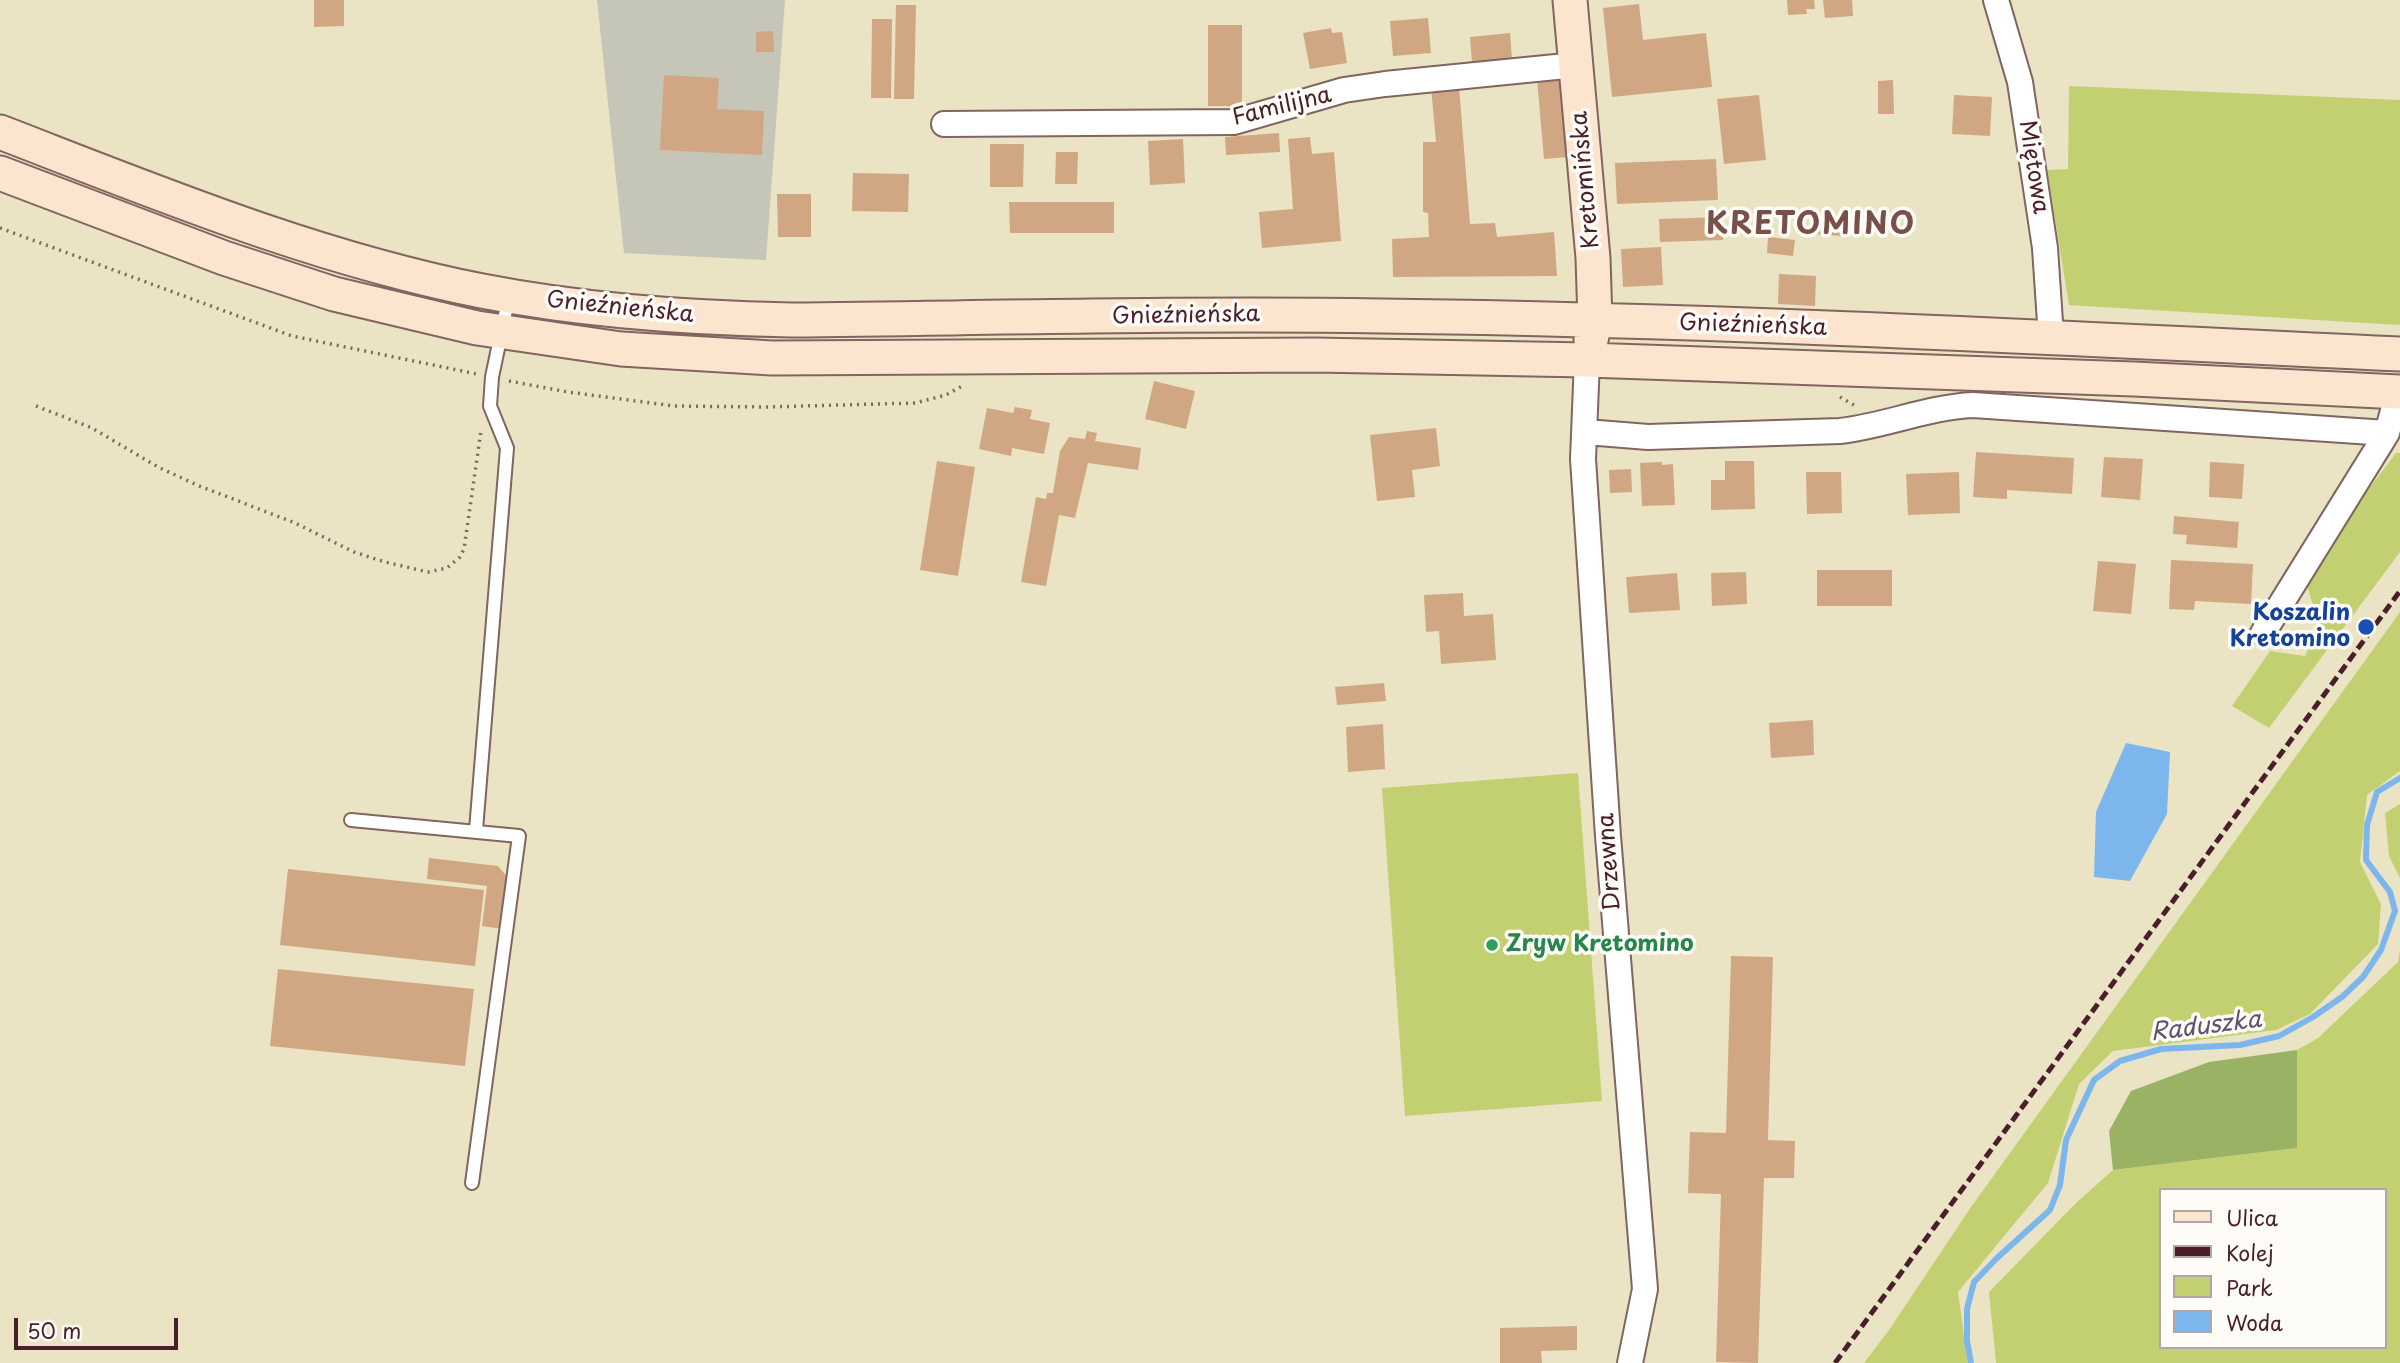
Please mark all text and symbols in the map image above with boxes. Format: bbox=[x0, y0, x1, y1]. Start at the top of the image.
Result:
street label: Familijna bbox=[1230, 81, 1334, 133]
street label: Kretomińska bbox=[1566, 110, 1606, 250]
street label: Miętowa bbox=[2012, 118, 2054, 216]
district label: KRETOMINO bbox=[1710, 208, 1912, 244]
street label: Gnieźnieńska bbox=[545, 287, 695, 329]
street label: Gnieźnieńska bbox=[1112, 301, 1260, 331]
street label: Gnieźnieńska bbox=[1679, 310, 1827, 342]
place label: Koszalin Kretomino bbox=[2230, 600, 2350, 654]
marker: Koszalin Kretomino bbox=[2356, 617, 2376, 637]
street label: Drzewna bbox=[1593, 812, 1627, 912]
place label: Zryw Kretomino bbox=[1506, 931, 1693, 959]
marker: Zryw Kretomino bbox=[1484, 937, 1500, 953]
water label: Raduszka bbox=[2149, 1006, 2263, 1048]
legend bbox=[2158, 1188, 2386, 1349]
text: Ulica bbox=[2226, 1201, 2278, 1233]
text: Kolej bbox=[2226, 1236, 2274, 1268]
text: Park bbox=[2226, 1271, 2273, 1303]
scale bar bbox=[18, 1304, 182, 1348]
text: Woda bbox=[2226, 1306, 2283, 1338]
text: 50 m bbox=[27, 1314, 81, 1346]

